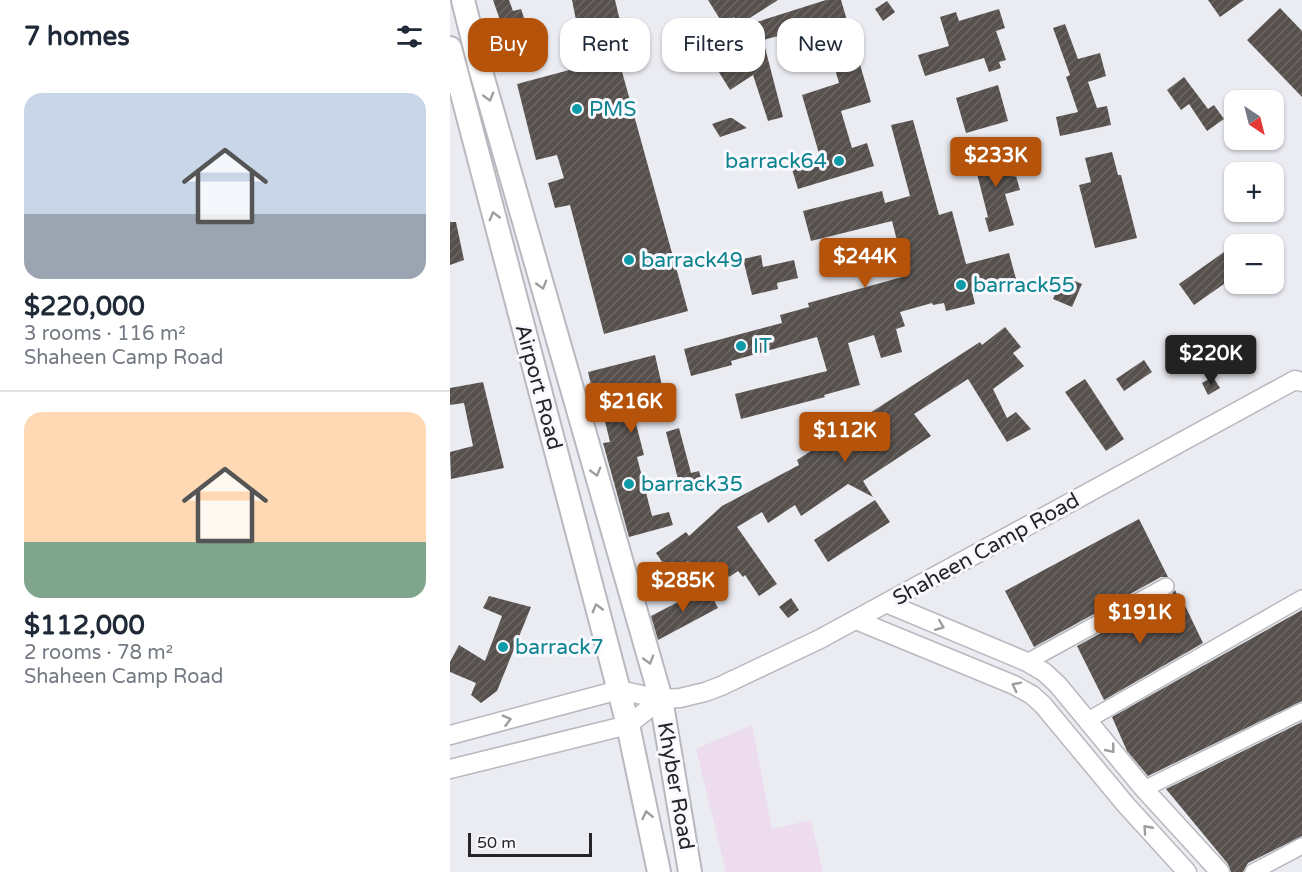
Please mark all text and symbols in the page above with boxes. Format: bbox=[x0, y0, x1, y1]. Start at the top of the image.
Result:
chip: Buy bbox=[468, 18, 548, 72]
chip: Rent bbox=[560, 18, 650, 72]
chip: Filters bbox=[662, 18, 765, 72]
chip: New bbox=[777, 18, 864, 72]
icon: filters bbox=[393, 20, 426, 53]
text: 7 homes bbox=[24, 21, 130, 52]
north arrow bbox=[1224, 90, 1284, 150]
map controls bbox=[1224, 90, 1284, 294]
one-way arrow bbox=[481, 92, 494, 102]
place label: PMS bbox=[589, 97, 636, 122]
marker: PMS bbox=[570, 102, 584, 116]
icon: home bbox=[171, 132, 279, 240]
pin: $233K bbox=[954, 137, 1038, 188]
text: $233K bbox=[964, 144, 1028, 168]
place label: barrack64 bbox=[725, 149, 827, 174]
marker: barrack64 bbox=[832, 154, 846, 168]
button: + bbox=[1224, 162, 1284, 222]
one-way arrow bbox=[489, 212, 501, 222]
button: − bbox=[1224, 234, 1284, 294]
pin: $244K bbox=[823, 238, 907, 289]
text: $244K bbox=[833, 245, 897, 269]
place label: barrack49 bbox=[641, 248, 743, 273]
marker: barrack49 bbox=[622, 253, 636, 267]
place label: barrack55 bbox=[973, 273, 1075, 298]
marker: barrack55 bbox=[954, 278, 968, 292]
one-way arrow bbox=[535, 279, 547, 290]
text: $220,000 bbox=[24, 291, 145, 322]
text: 3 rooms · 116 m² bbox=[24, 322, 186, 346]
street label: Airport Road bbox=[510, 322, 567, 453]
place label: IT bbox=[753, 334, 772, 359]
pin: $220K bbox=[1169, 335, 1253, 386]
marker: IT bbox=[734, 339, 748, 353]
text: $220K bbox=[1179, 342, 1243, 366]
text: Shaheen Camp Road bbox=[24, 346, 223, 370]
pin: $216K bbox=[589, 383, 673, 434]
text: $216K bbox=[599, 390, 663, 414]
pin: $112K bbox=[803, 412, 887, 463]
text: $112K bbox=[813, 419, 877, 443]
icon: home bbox=[171, 451, 279, 559]
one-way arrow bbox=[589, 466, 601, 477]
place label: barrack35 bbox=[641, 472, 743, 497]
marker: barrack35 bbox=[622, 477, 636, 491]
street label: Shaheen Camp Road bbox=[889, 488, 1084, 611]
pin: $285K bbox=[641, 562, 725, 613]
text: $285K bbox=[651, 569, 715, 593]
pin: $191K bbox=[1098, 594, 1182, 645]
text: $191K bbox=[1108, 601, 1172, 625]
one-way arrow bbox=[592, 603, 605, 613]
text: $112,000 bbox=[24, 610, 145, 641]
one-way arrow bbox=[934, 619, 945, 631]
place label: barrack7 bbox=[515, 635, 604, 660]
marker: barrack7 bbox=[496, 640, 510, 654]
text: 2 rooms · 78 m² bbox=[24, 641, 173, 665]
one-way arrow bbox=[642, 654, 655, 664]
text: Shaheen Camp Road bbox=[24, 665, 223, 689]
one-way arrow bbox=[1011, 682, 1022, 694]
one-way arrow bbox=[501, 714, 511, 727]
street label: Khyber Road bbox=[652, 720, 699, 852]
one-way arrow bbox=[1104, 742, 1115, 753]
one-way arrow bbox=[641, 810, 654, 820]
one-way arrow bbox=[1143, 825, 1154, 836]
scale bar bbox=[468, 830, 592, 858]
text: 50 m bbox=[477, 833, 516, 853]

